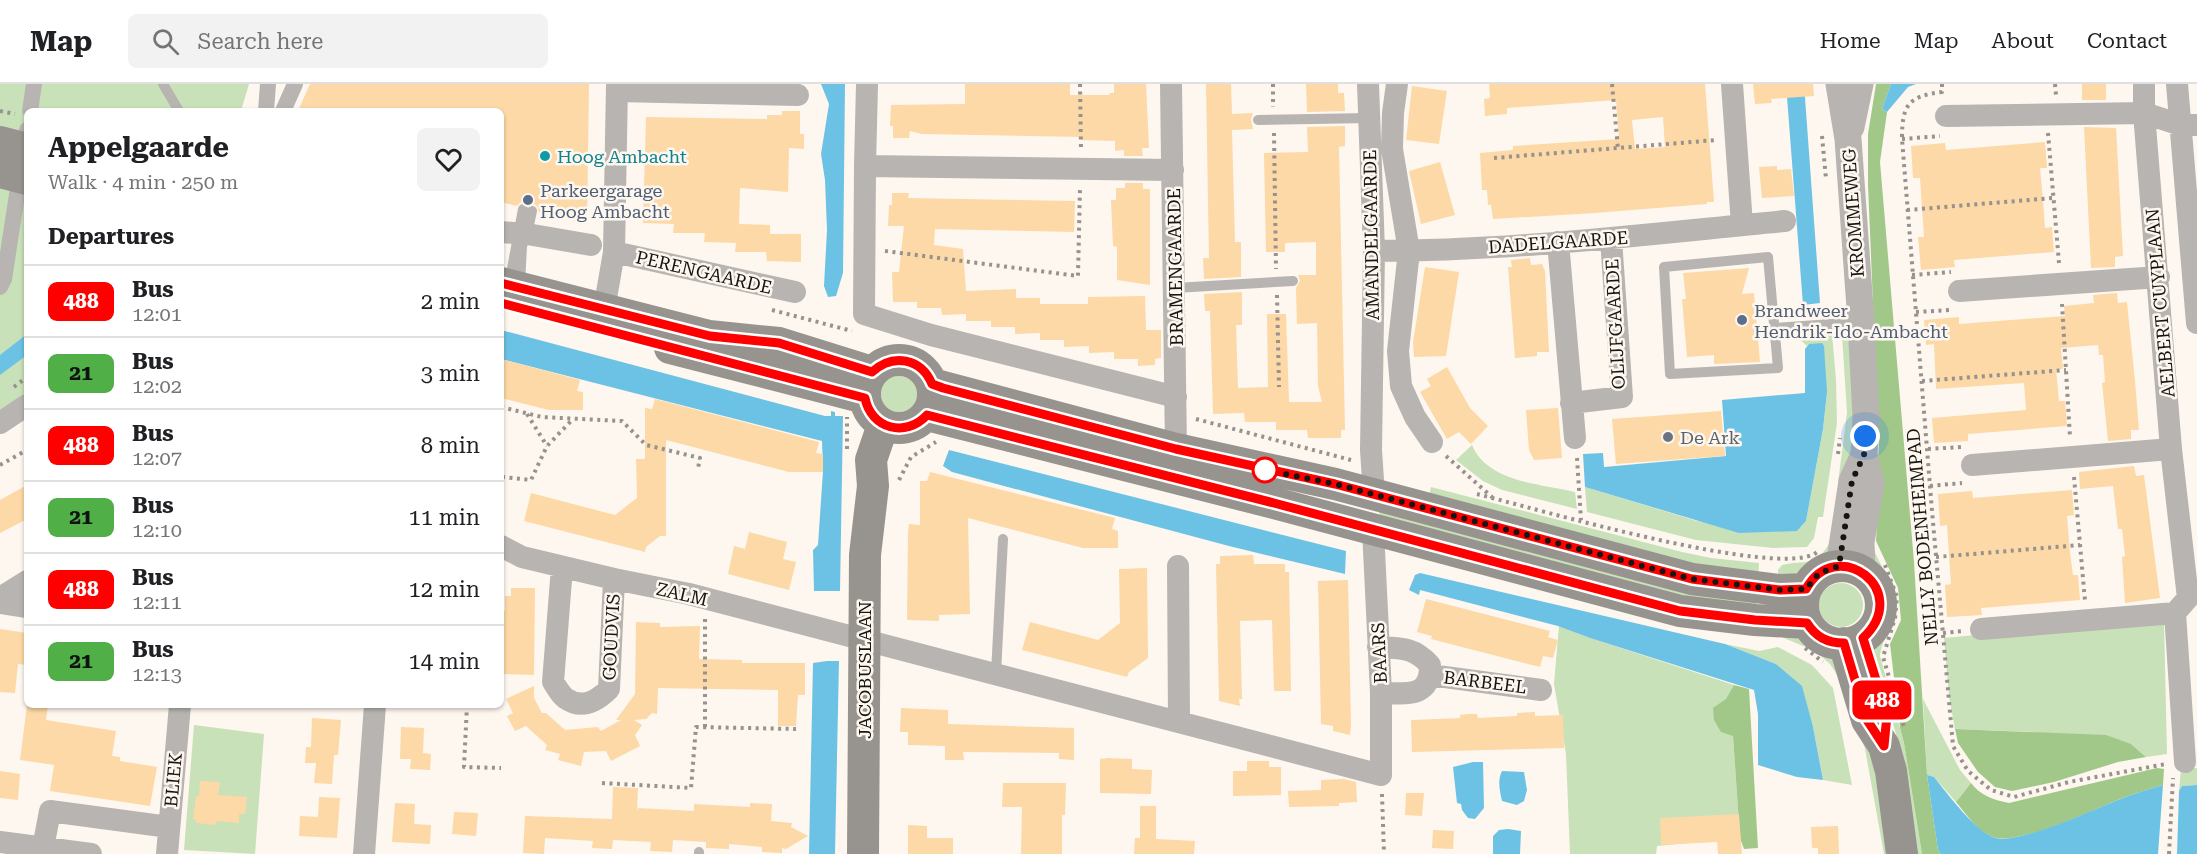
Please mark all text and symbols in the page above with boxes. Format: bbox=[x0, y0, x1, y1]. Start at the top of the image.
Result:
search box bbox=[128, 14, 548, 68]
text: Map bbox=[30, 25, 92, 58]
icon: search bbox=[149, 25, 182, 58]
text: Search here bbox=[197, 29, 323, 54]
text: Home bbox=[1820, 29, 1881, 53]
text: Map bbox=[1914, 29, 1959, 53]
text: About bbox=[1992, 29, 2054, 53]
text: Contact bbox=[2087, 29, 2167, 53]
button: heart bbox=[417, 128, 480, 191]
text: Appelgaarde bbox=[48, 131, 229, 164]
place label: Hoog Ambacht bbox=[557, 146, 687, 167]
street label: KROMMEWEG bbox=[1838, 148, 1868, 278]
marker: Hoog Ambacht bbox=[538, 149, 552, 163]
street label: AMANDELGAARDE bbox=[1359, 149, 1383, 321]
text: Walk · 4 min · 250 m bbox=[48, 170, 238, 194]
place label: Parkeergarage Hoog Ambacht bbox=[540, 180, 670, 222]
street label: BRAMENGAARDE bbox=[1163, 188, 1187, 346]
marker: Parkeergarage Hoog Ambacht bbox=[521, 193, 535, 207]
street label: AELBERT CUYPLAAN bbox=[2141, 207, 2179, 399]
text: Departures bbox=[48, 224, 174, 249]
street label: DADELGAARDE bbox=[1487, 227, 1629, 257]
street label: PERENGAARDE bbox=[634, 246, 774, 298]
street label: OLIJFGAARDE bbox=[1601, 258, 1629, 390]
text: Bus bbox=[132, 277, 174, 302]
text: 488 bbox=[63, 289, 99, 313]
text: 2 min bbox=[421, 289, 480, 314]
place label: Brandweer Hendrik-Ido-Ambacht bbox=[1754, 300, 1948, 342]
text: 12:01 bbox=[132, 302, 182, 326]
marker: Brandweer Hendrik-Ido-Ambacht bbox=[1735, 313, 1749, 327]
text: Bus bbox=[132, 349, 174, 374]
text: 21 bbox=[69, 361, 93, 385]
text: 3 min bbox=[421, 361, 480, 386]
text: 12:02 bbox=[132, 374, 182, 398]
text: Bus bbox=[132, 421, 174, 446]
your location bbox=[1850, 421, 1880, 451]
place label: De Ark bbox=[1680, 427, 1740, 448]
street label: NELLY BODENHEIMPAD bbox=[1902, 427, 1942, 647]
marker: De Ark bbox=[1661, 430, 1675, 444]
text: 488 bbox=[63, 433, 99, 457]
text: 8 min bbox=[421, 433, 480, 458]
text: 12:07 bbox=[132, 446, 182, 470]
unlabelled marker bbox=[1252, 457, 1278, 483]
text: Bus bbox=[132, 493, 174, 518]
text: 21 bbox=[69, 505, 93, 529]
text: 11 min bbox=[409, 505, 480, 530]
text: 12:10 bbox=[132, 518, 182, 542]
text: Bus bbox=[132, 565, 174, 590]
text: 488 bbox=[63, 577, 99, 601]
text: 12 min bbox=[409, 577, 480, 602]
street label: ZALM bbox=[654, 578, 710, 610]
text: 12:11 bbox=[132, 590, 182, 614]
street label: GOUDVIS bbox=[598, 593, 624, 681]
street label: JACOBUSLAAN bbox=[854, 601, 875, 739]
street label: BAARS bbox=[1367, 622, 1391, 684]
text: Bus bbox=[132, 637, 174, 662]
text: 21 bbox=[69, 649, 93, 673]
text: 14 min bbox=[409, 649, 480, 674]
text: 12:13 bbox=[132, 662, 182, 686]
street label: BARBEEL bbox=[1442, 667, 1528, 697]
line badge: 488 bbox=[1848, 680, 1916, 720]
text: 488 bbox=[1864, 688, 1900, 712]
street label: BLIEK bbox=[160, 752, 186, 808]

